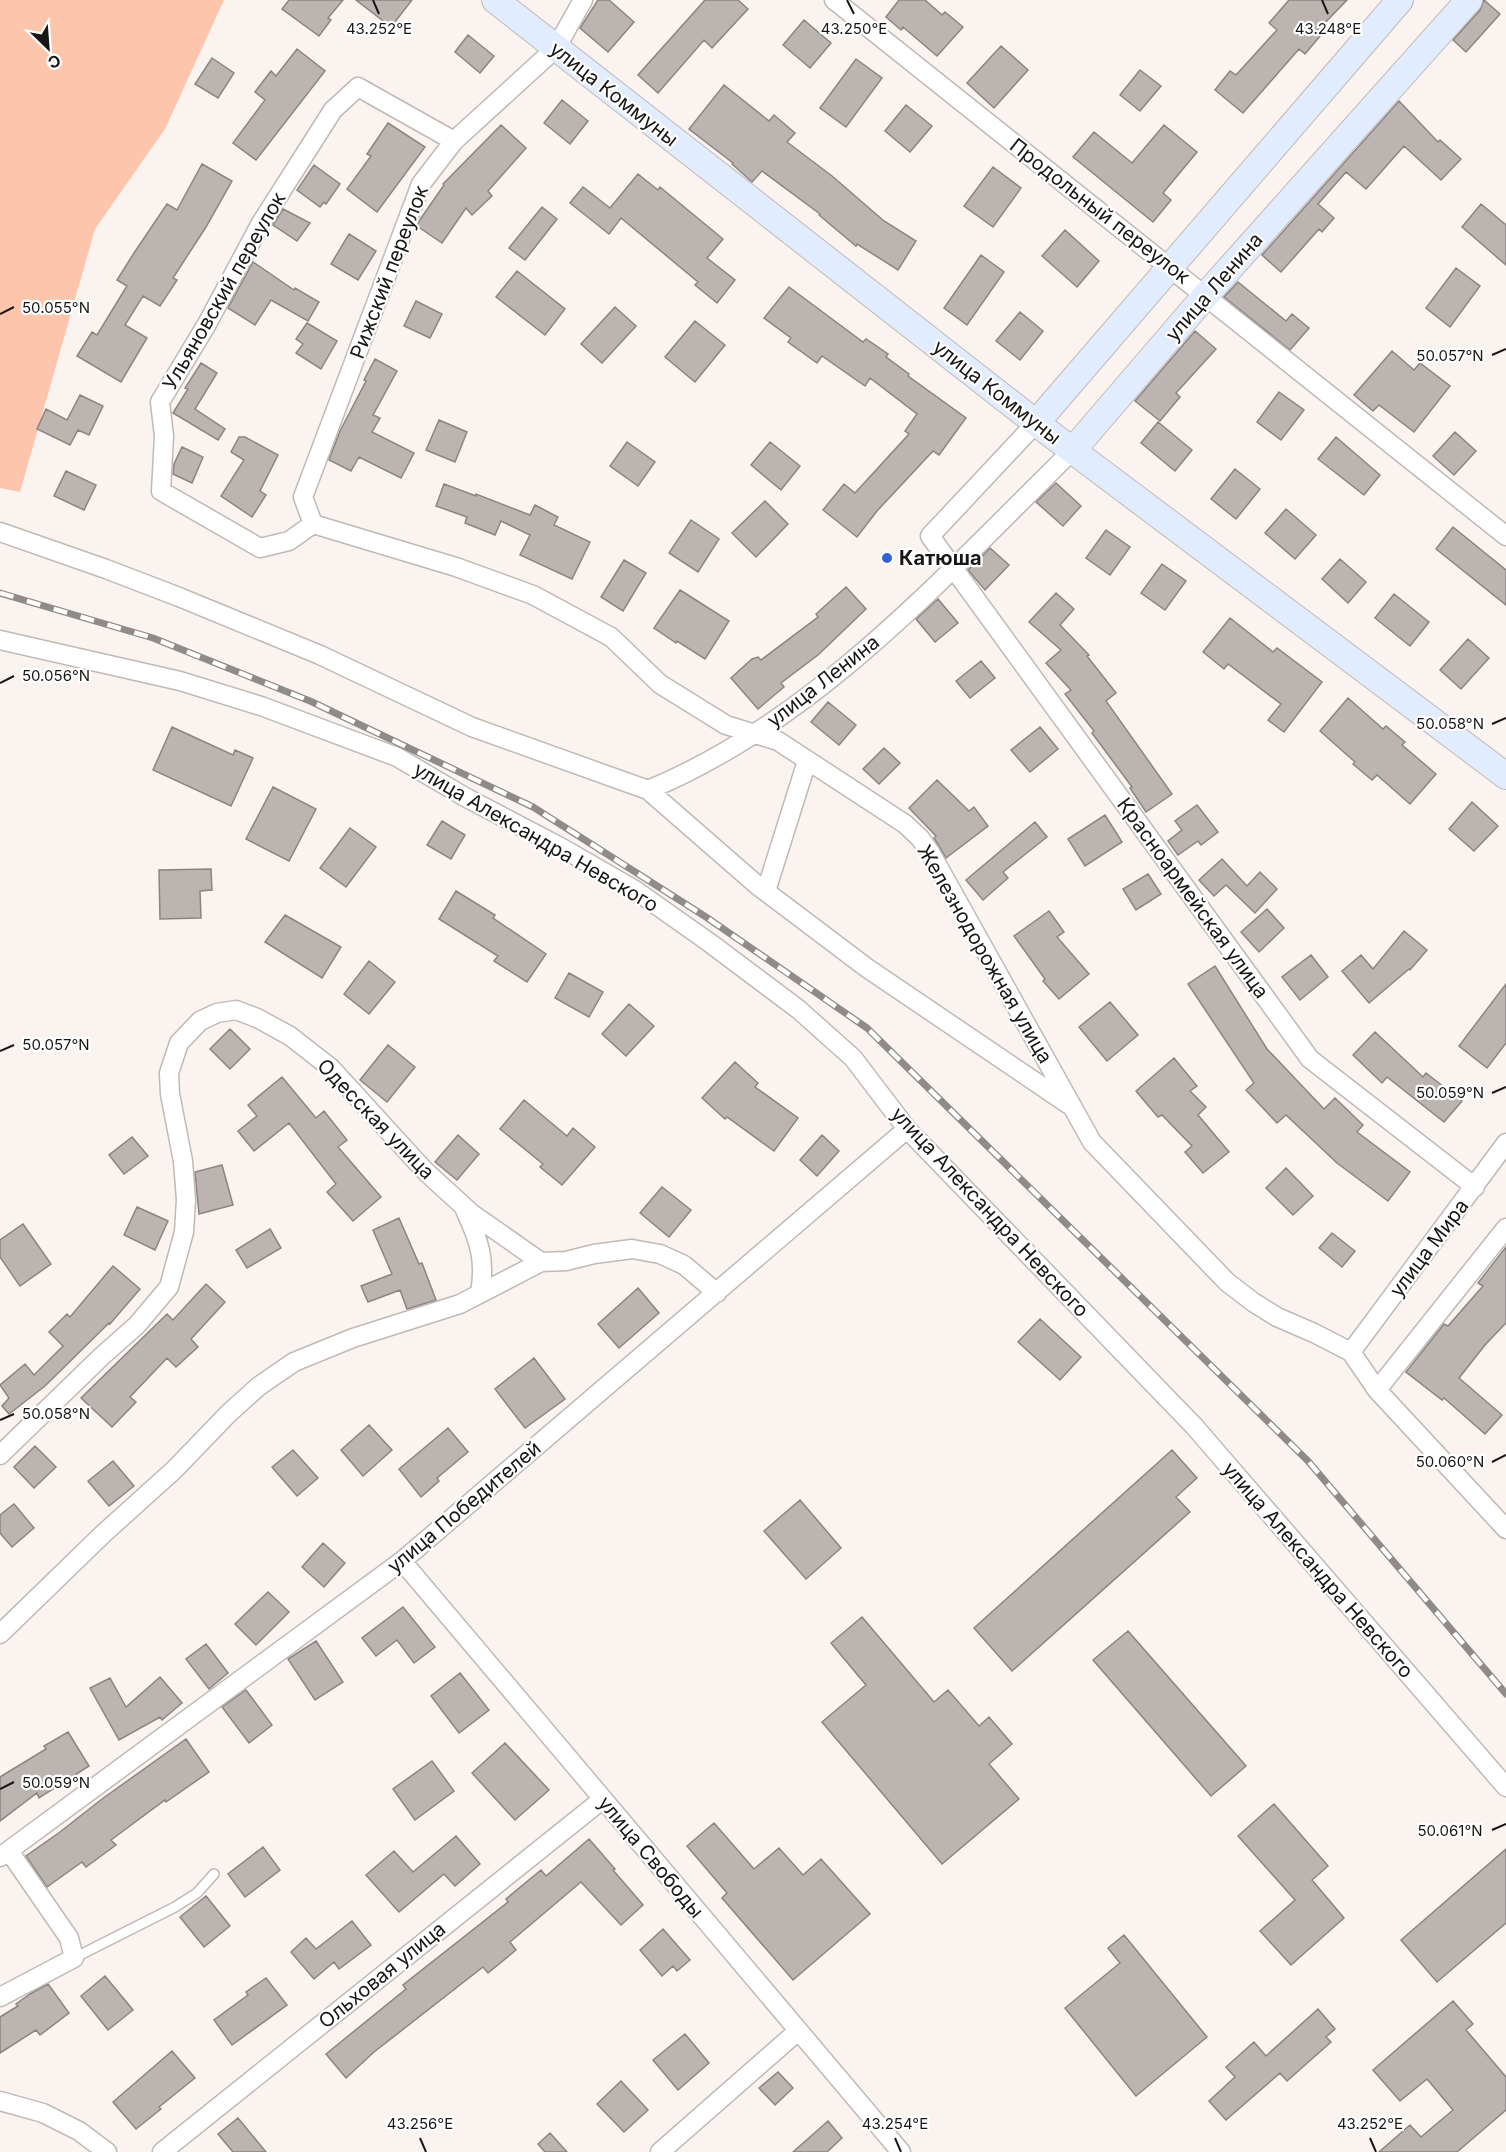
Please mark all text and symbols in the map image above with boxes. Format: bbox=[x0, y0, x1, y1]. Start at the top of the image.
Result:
north arrow bbox=[18, 18, 78, 78]
text: 43.252°E bbox=[346, 19, 412, 38]
text: 43.250°E bbox=[821, 19, 887, 38]
text: 43.248°E bbox=[1295, 19, 1361, 38]
street label: улица Коммуны bbox=[545, 37, 683, 151]
text: С bbox=[45, 50, 64, 73]
street label: Продольный переулок bbox=[1005, 133, 1195, 289]
street label: Рижский переулок bbox=[345, 182, 433, 362]
street label: Ульяновский переулок bbox=[157, 188, 291, 394]
street label: улица Ленина bbox=[1160, 228, 1268, 346]
text: 50.055°N bbox=[22, 298, 90, 317]
street label: улица Коммуны bbox=[928, 335, 1066, 449]
text: 50.057°N bbox=[1416, 346, 1484, 365]
place label: Катюша bbox=[899, 546, 982, 570]
marker: Катюша bbox=[880, 551, 894, 565]
street label: улица Ленина bbox=[762, 630, 884, 732]
text: 50.056°N bbox=[22, 666, 90, 685]
text: 50.058°N bbox=[1416, 714, 1484, 733]
street label: улица Александра Невского bbox=[409, 757, 663, 917]
street label: Красноармейская улица bbox=[1112, 793, 1274, 1003]
street label: Железнодорожная улица bbox=[913, 840, 1057, 1068]
text: 50.057°N bbox=[22, 1035, 90, 1054]
street label: Одесская улица bbox=[312, 1054, 440, 1184]
text: 50.059°N bbox=[1416, 1083, 1484, 1102]
street label: улица Александра Невского bbox=[886, 1102, 1094, 1322]
street label: улица Мира bbox=[1385, 1194, 1473, 1302]
text: 50.058°N bbox=[22, 1404, 90, 1423]
street label: улица Победителей bbox=[382, 1436, 546, 1578]
text: 50.060°N bbox=[1416, 1452, 1484, 1471]
street label: улица Александра Невского bbox=[1218, 1457, 1418, 1683]
text: 50.059°N bbox=[22, 1773, 90, 1792]
street label: улица Свободы bbox=[593, 1791, 709, 1923]
text: 50.061°N bbox=[1417, 1821, 1483, 1840]
street label: Ольховая улица bbox=[314, 1917, 450, 2033]
text: 43.256°E bbox=[387, 2114, 453, 2133]
text: 43.254°E bbox=[862, 2114, 928, 2133]
text: 43.252°E bbox=[1337, 2114, 1403, 2133]

